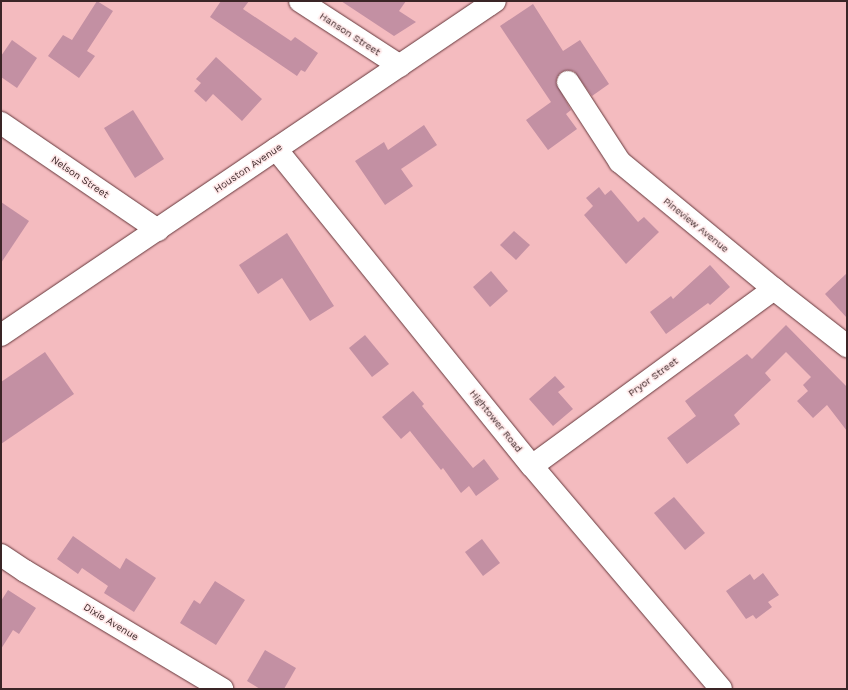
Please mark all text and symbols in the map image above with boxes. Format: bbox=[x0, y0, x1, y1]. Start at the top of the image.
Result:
street label: Hanson Street bbox=[317, 10, 383, 58]
street label: Houston Avenue bbox=[212, 141, 284, 195]
street label: Nelson Street bbox=[49, 153, 111, 201]
street label: Pineview Avenue bbox=[661, 195, 731, 255]
street label: Pryor Street bbox=[626, 355, 680, 399]
street label: Hightower Road bbox=[467, 387, 525, 455]
street label: Dixie Avenue bbox=[81, 601, 141, 643]

